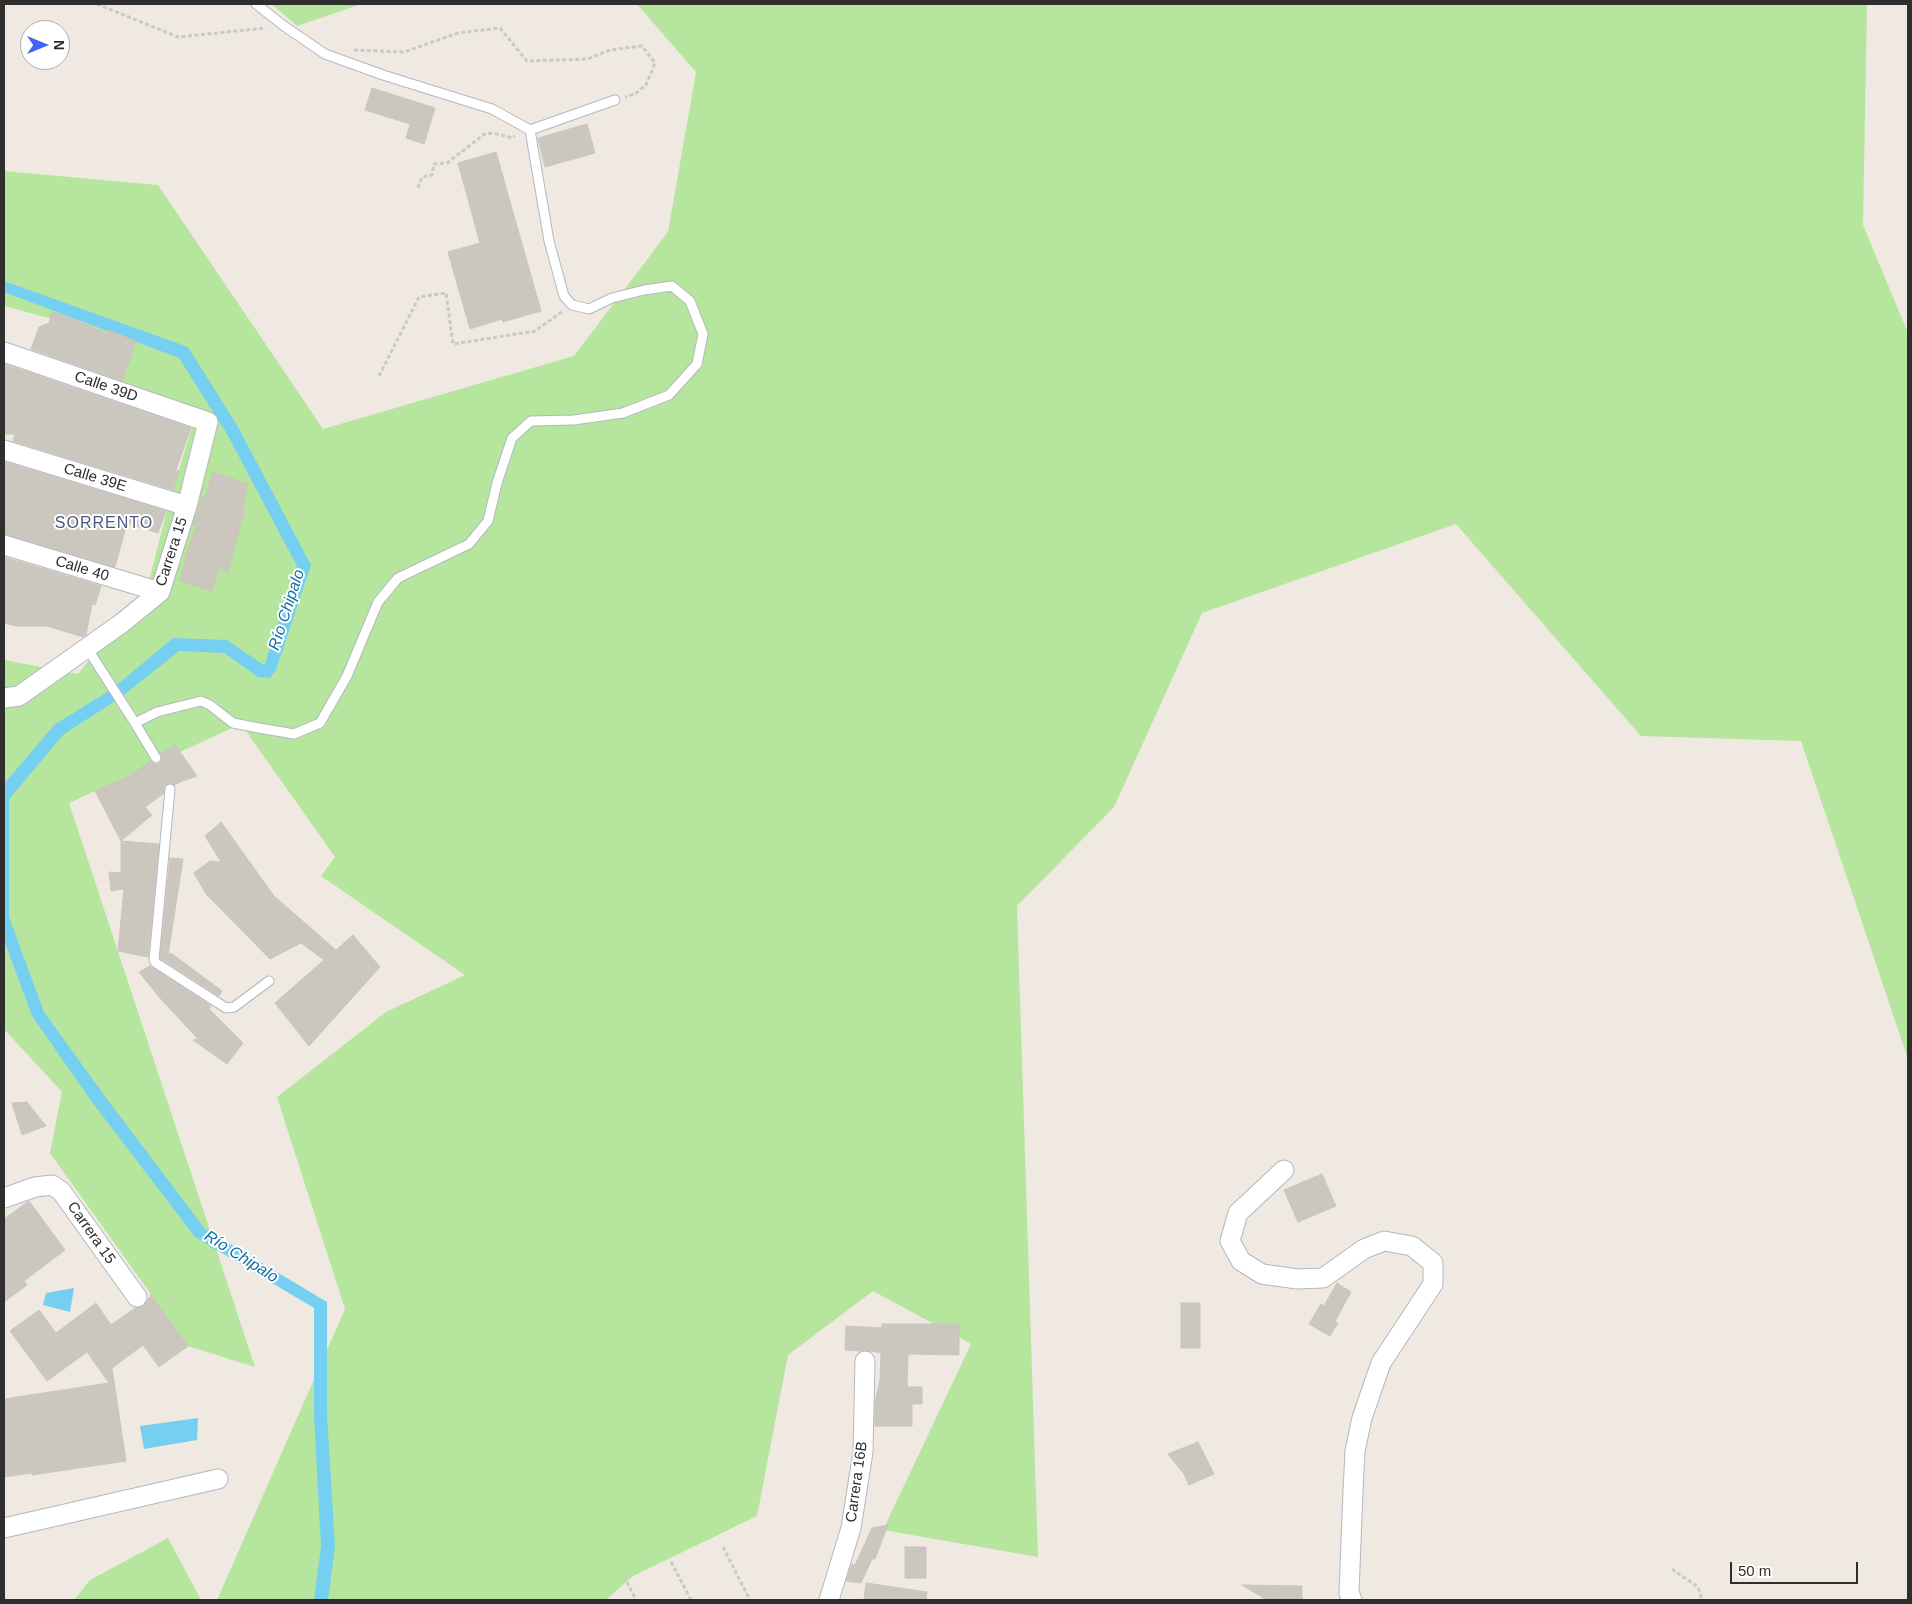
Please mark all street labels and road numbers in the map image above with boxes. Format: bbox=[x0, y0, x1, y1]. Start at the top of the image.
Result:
street label: Calle 39D bbox=[72, 368, 140, 406]
street label: Calle 39E bbox=[61, 460, 129, 496]
street label: Carrera 15 bbox=[152, 515, 192, 589]
street label: Calle 40 bbox=[53, 552, 111, 586]
street label: Carrera 15 bbox=[63, 1198, 119, 1268]
street label: Carrera 16B bbox=[842, 1440, 872, 1524]

